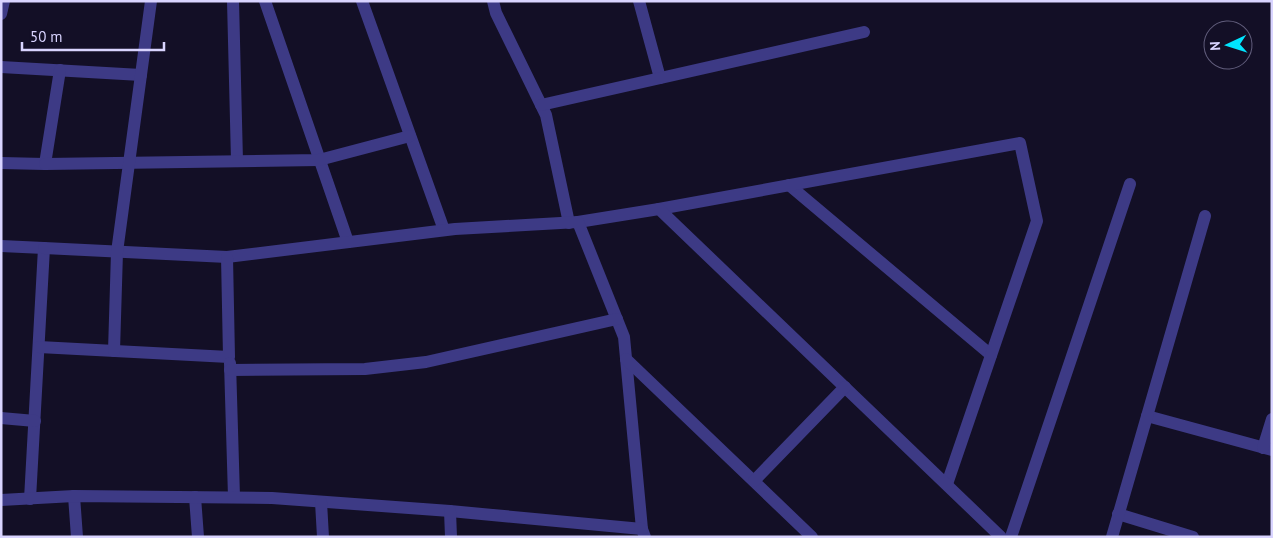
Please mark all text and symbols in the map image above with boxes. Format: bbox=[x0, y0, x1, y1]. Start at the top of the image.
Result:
scale bar bbox=[22, 20, 165, 52]
north arrow bbox=[1203, 20, 1253, 70]
text: 50 m bbox=[30, 27, 63, 46]
text: N bbox=[1206, 41, 1224, 51]

